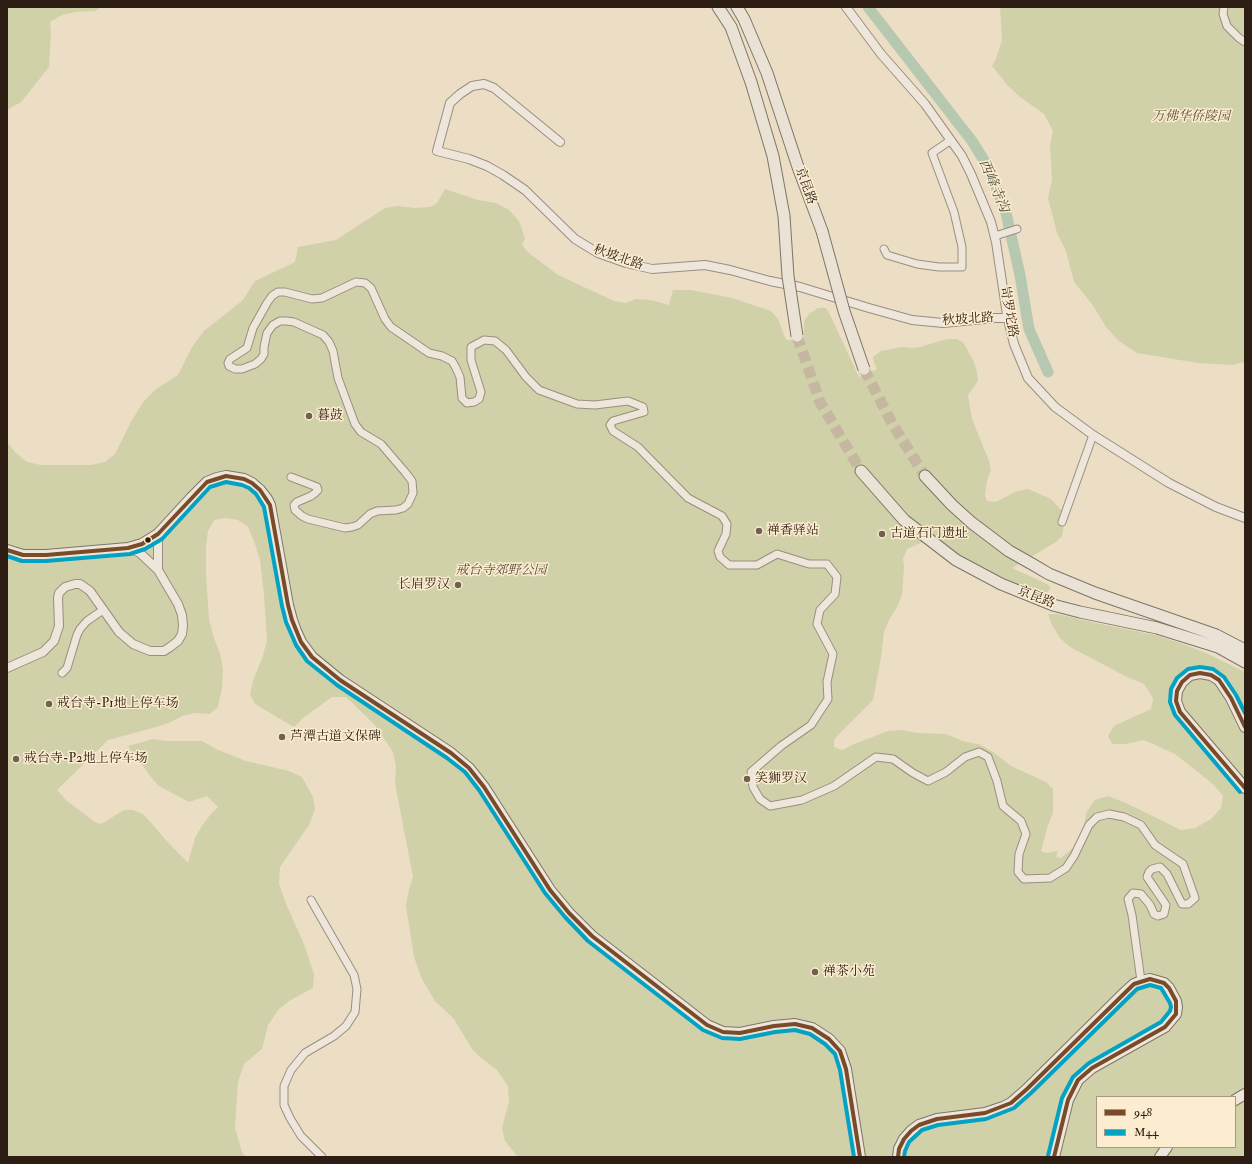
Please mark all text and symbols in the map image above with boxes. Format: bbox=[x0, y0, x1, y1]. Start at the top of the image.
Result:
park label: 万佛华侨陵园 bbox=[1152, 109, 1230, 125]
water label: 西峰寺沟 bbox=[974, 157, 1012, 215]
street label: 京昆路 bbox=[791, 165, 819, 207]
street label: 秋坡北路 bbox=[591, 242, 645, 274]
street label: 岢罗坨路 bbox=[996, 285, 1020, 339]
street label: 秋坡北路 bbox=[942, 310, 994, 330]
place label: 暮鼓 bbox=[317, 408, 343, 424]
marker: 暮鼓 bbox=[304, 411, 314, 421]
place label: 禅香驿站 bbox=[767, 523, 819, 539]
marker: 禅香驿站 bbox=[754, 526, 764, 536]
place label: 古道石门遗址 bbox=[890, 526, 968, 542]
marker: 古道石门遗址 bbox=[877, 529, 887, 539]
unlabelled marker bbox=[143, 535, 153, 545]
park label: 戒台寺郊野公园 bbox=[456, 563, 546, 579]
place label: 长眉罗汉 bbox=[398, 577, 450, 593]
marker: 长眉罗汉 bbox=[453, 580, 463, 590]
street label: 京昆路 bbox=[1015, 584, 1057, 612]
place label: 戒台寺-P1地上停车场 bbox=[57, 696, 179, 712]
marker: 戒台寺-P1地上停车场 bbox=[44, 699, 54, 709]
place label: 芦潭古道文保碑 bbox=[290, 729, 381, 745]
marker: 芦潭古道文保碑 bbox=[277, 732, 287, 742]
place label: 戒台寺-P2地上停车场 bbox=[24, 751, 148, 767]
marker: 戒台寺-P2地上停车场 bbox=[11, 754, 21, 764]
place label: 笑狮罗汉 bbox=[755, 771, 807, 787]
marker: 笑狮罗汉 bbox=[742, 774, 752, 784]
place label: 禅茶小苑 bbox=[823, 964, 875, 980]
marker: 禅茶小苑 bbox=[810, 967, 820, 977]
legend bbox=[1096, 1096, 1236, 1148]
text: 948 bbox=[1134, 1105, 1152, 1120]
text: M44 bbox=[1134, 1125, 1159, 1140]

